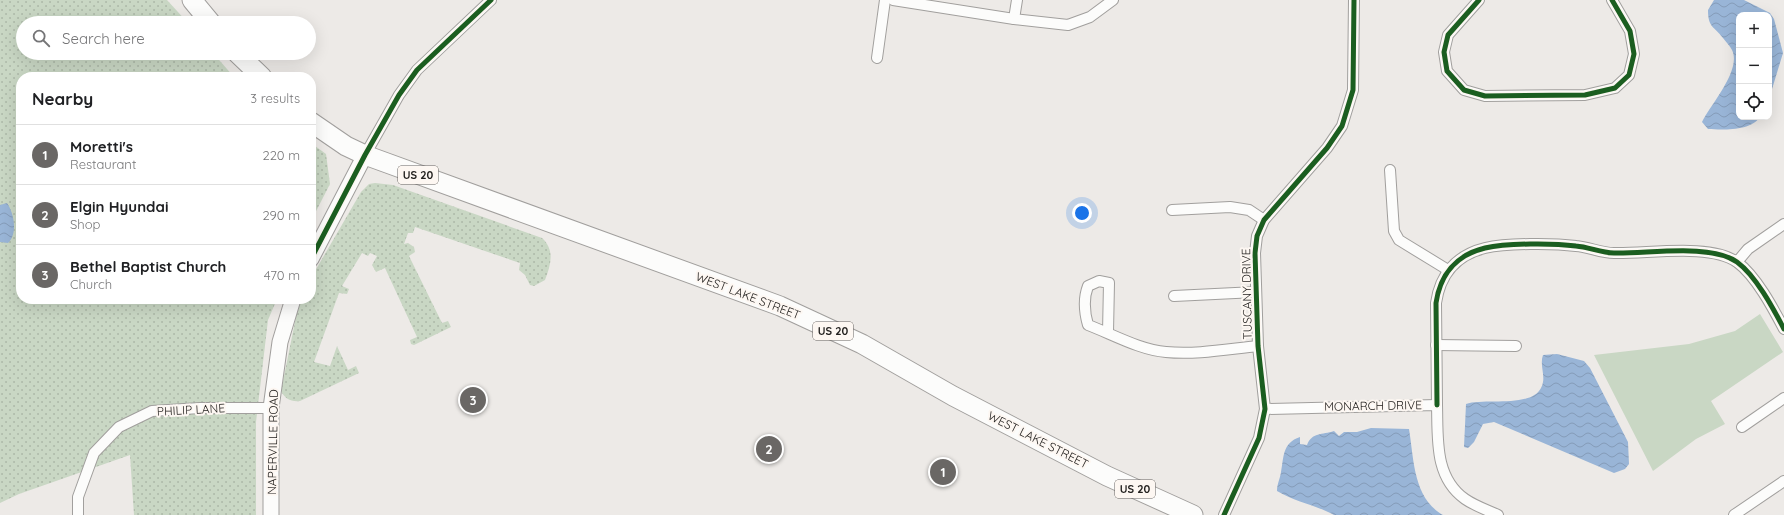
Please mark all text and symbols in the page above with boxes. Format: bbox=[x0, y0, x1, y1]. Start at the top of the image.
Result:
map controls bbox=[1736, 12, 1772, 120]
button: + bbox=[1736, 12, 1772, 48]
search box bbox=[16, 16, 316, 60]
icon: search bbox=[30, 27, 52, 49]
text: Search here bbox=[62, 29, 145, 48]
button: − bbox=[1736, 48, 1772, 84]
button: locate bbox=[1736, 84, 1772, 120]
text: Nearby bbox=[32, 88, 93, 109]
text: 3 results bbox=[250, 90, 300, 106]
text: Moretti's bbox=[70, 137, 133, 156]
text: 1 bbox=[42, 147, 48, 163]
text: 220 m bbox=[262, 147, 300, 163]
text: Restaurant bbox=[70, 156, 136, 172]
road number: US 20 bbox=[398, 166, 438, 184]
text: Elgin Hyundai bbox=[70, 197, 168, 216]
your location bbox=[1072, 203, 1092, 223]
text: 2 bbox=[41, 207, 49, 223]
text: 290 m bbox=[262, 207, 300, 223]
text: Shop bbox=[70, 216, 100, 232]
street label: TUSCANY DRIVE bbox=[1238, 248, 1255, 340]
text: Bethel Baptist Church bbox=[70, 257, 226, 276]
text: 3 bbox=[42, 267, 48, 283]
text: 470 m bbox=[264, 267, 300, 283]
street label: WEST LAKE STREET bbox=[694, 269, 803, 322]
text: Church bbox=[70, 276, 112, 292]
road number: US 20 bbox=[813, 322, 853, 340]
pin: 3 bbox=[460, 385, 486, 415]
street label: NAPERVILLE ROAD bbox=[264, 389, 281, 495]
street label: MONARCH DRIVE bbox=[1324, 397, 1422, 414]
street label: PHILIP LANE bbox=[156, 400, 226, 419]
street label: WEST LAKE STREET bbox=[985, 408, 1091, 471]
pin: 2 bbox=[756, 434, 782, 464]
pin: 1 bbox=[930, 457, 956, 487]
road number: US 20 bbox=[1115, 480, 1155, 498]

